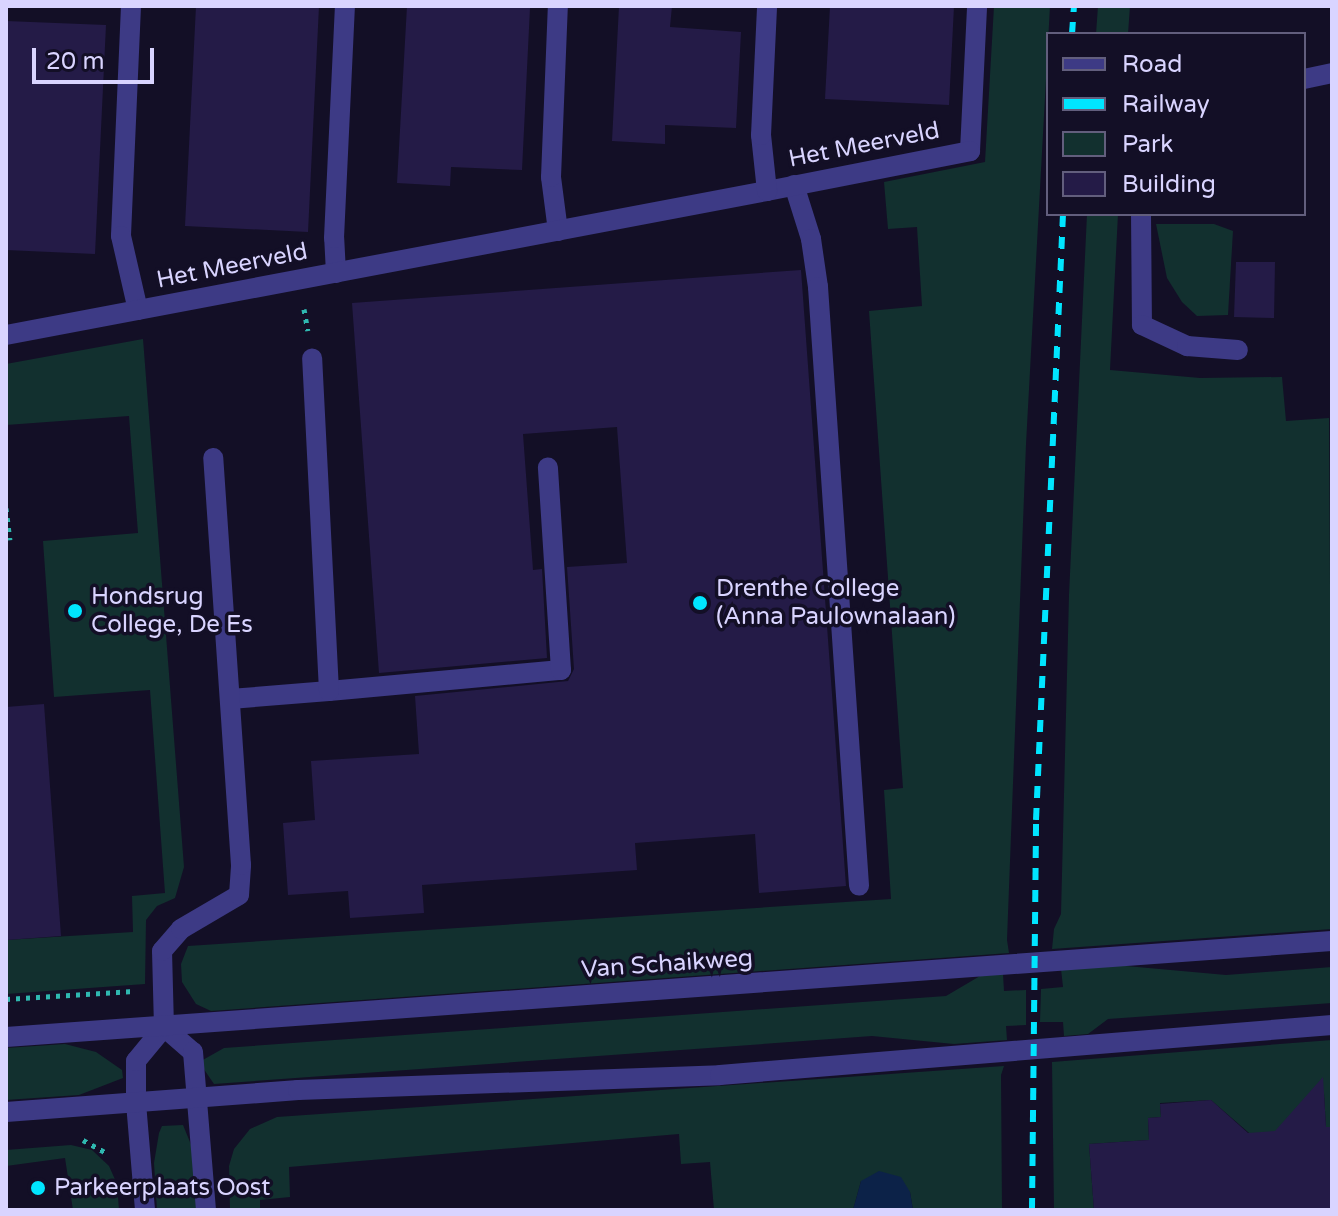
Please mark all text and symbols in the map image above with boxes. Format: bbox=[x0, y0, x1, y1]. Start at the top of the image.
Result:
scale bar bbox=[36, 32, 158, 82]
legend bbox=[1046, 32, 1306, 216]
text: 20 m bbox=[46, 47, 104, 76]
text: Road bbox=[1122, 50, 1182, 79]
text: Railway bbox=[1122, 90, 1210, 119]
street label: Het Meerveld bbox=[786, 116, 942, 174]
text: Park bbox=[1122, 130, 1173, 159]
text: Building bbox=[1122, 170, 1216, 199]
street label: Het Meerveld bbox=[154, 237, 310, 295]
place label: Drenthe College (Anna Paulownalaan) bbox=[716, 575, 955, 631]
place label: Hondsrug College, De Es bbox=[91, 583, 253, 639]
marker: Drenthe College (Anna Paulownalaan) bbox=[691, 594, 709, 612]
marker: Hondsrug College, De Es bbox=[66, 602, 84, 620]
street label: Van Schaikweg bbox=[580, 944, 754, 984]
place label: Parkeerplaats Oost bbox=[54, 1174, 270, 1202]
marker: Parkeerplaats Oost bbox=[29, 1179, 47, 1197]

